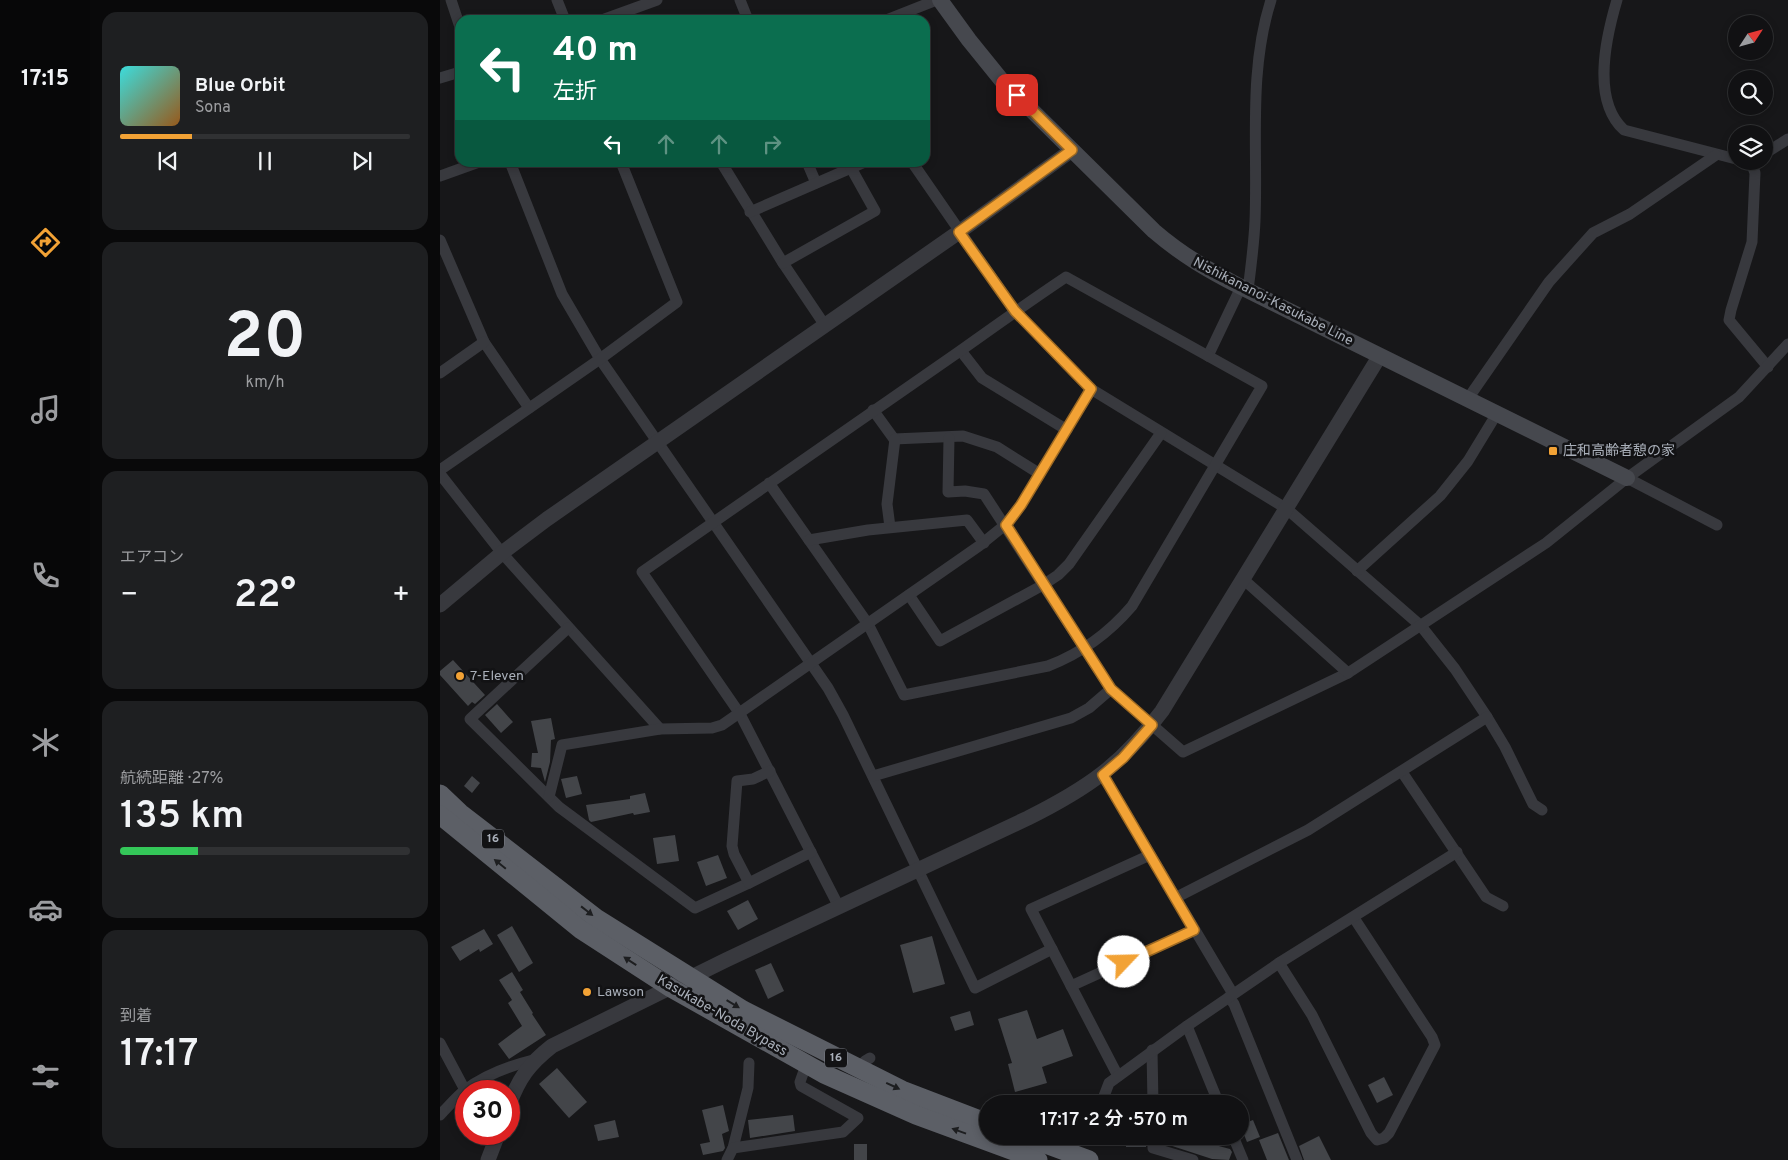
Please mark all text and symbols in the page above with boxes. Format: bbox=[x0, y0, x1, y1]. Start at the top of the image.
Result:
north arrow bbox=[1728, 15, 1772, 60]
map controls bbox=[1728, 15, 1773, 170]
text: 40 m bbox=[553, 29, 638, 73]
icon: left bbox=[470, 35, 535, 100]
text: 17:15 bbox=[21, 66, 69, 93]
button: search bbox=[1728, 70, 1773, 115]
text: Blue Orbit bbox=[195, 74, 285, 98]
pin bbox=[996, 74, 1038, 116]
text: 左折 bbox=[553, 79, 597, 106]
icon: arrive bbox=[1003, 81, 1031, 109]
text: Sona bbox=[195, 98, 231, 118]
button: layers bbox=[1728, 125, 1773, 170]
icon: left bbox=[599, 130, 627, 158]
icon: ahead bbox=[652, 130, 680, 158]
icon: ahead bbox=[705, 130, 733, 158]
icon: right bbox=[758, 130, 786, 158]
icon: previous bbox=[154, 147, 182, 175]
icon: pause bbox=[251, 147, 279, 175]
icon: next bbox=[348, 147, 376, 175]
icon: directions bbox=[28, 225, 63, 260]
street label: Nishikananoi-Kasukabe Line bbox=[1190, 254, 1356, 350]
text: 20 bbox=[224, 299, 306, 381]
text: km/h bbox=[246, 373, 284, 393]
icon: music bbox=[28, 392, 63, 427]
place label: 庄和高齢者憩の家 bbox=[1563, 443, 1675, 460]
marker: 庄和高齢者憩の家 bbox=[1547, 445, 1559, 457]
text: エアコン bbox=[120, 548, 184, 568]
icon: phone bbox=[28, 558, 63, 593]
text: 22° bbox=[234, 572, 296, 621]
text: − bbox=[120, 578, 138, 614]
text: + bbox=[392, 578, 410, 614]
place label: 7-Eleven bbox=[470, 668, 524, 685]
marker: 7-Eleven bbox=[454, 670, 466, 682]
icon: climate bbox=[28, 725, 63, 760]
text: 航続距離 · 27% bbox=[120, 769, 223, 789]
text: 135 km bbox=[120, 793, 244, 842]
road number: 16 bbox=[482, 830, 504, 849]
one-way arrow bbox=[494, 859, 507, 870]
icon: car bbox=[28, 892, 63, 927]
one-way arrow bbox=[580, 906, 594, 916]
position arrow bbox=[1097, 935, 1149, 987]
one-way arrow bbox=[623, 957, 636, 966]
street label: Kasukabe-Noda Bypass bbox=[654, 972, 790, 1060]
place label: Lawson bbox=[597, 984, 644, 1001]
marker: Lawson bbox=[581, 986, 593, 998]
one-way arrow bbox=[727, 999, 740, 1008]
text: 到着 bbox=[120, 1007, 152, 1027]
text: 17:17 bbox=[120, 1031, 198, 1080]
road number: 16 bbox=[825, 1048, 847, 1068]
icon: filters bbox=[28, 1059, 63, 1094]
speed limit sign: 30 bbox=[455, 1080, 520, 1145]
one-way arrow bbox=[886, 1082, 900, 1090]
text: 17:17 · 2 分 · 570 m bbox=[1040, 1108, 1188, 1132]
one-way arrow bbox=[951, 1127, 966, 1135]

